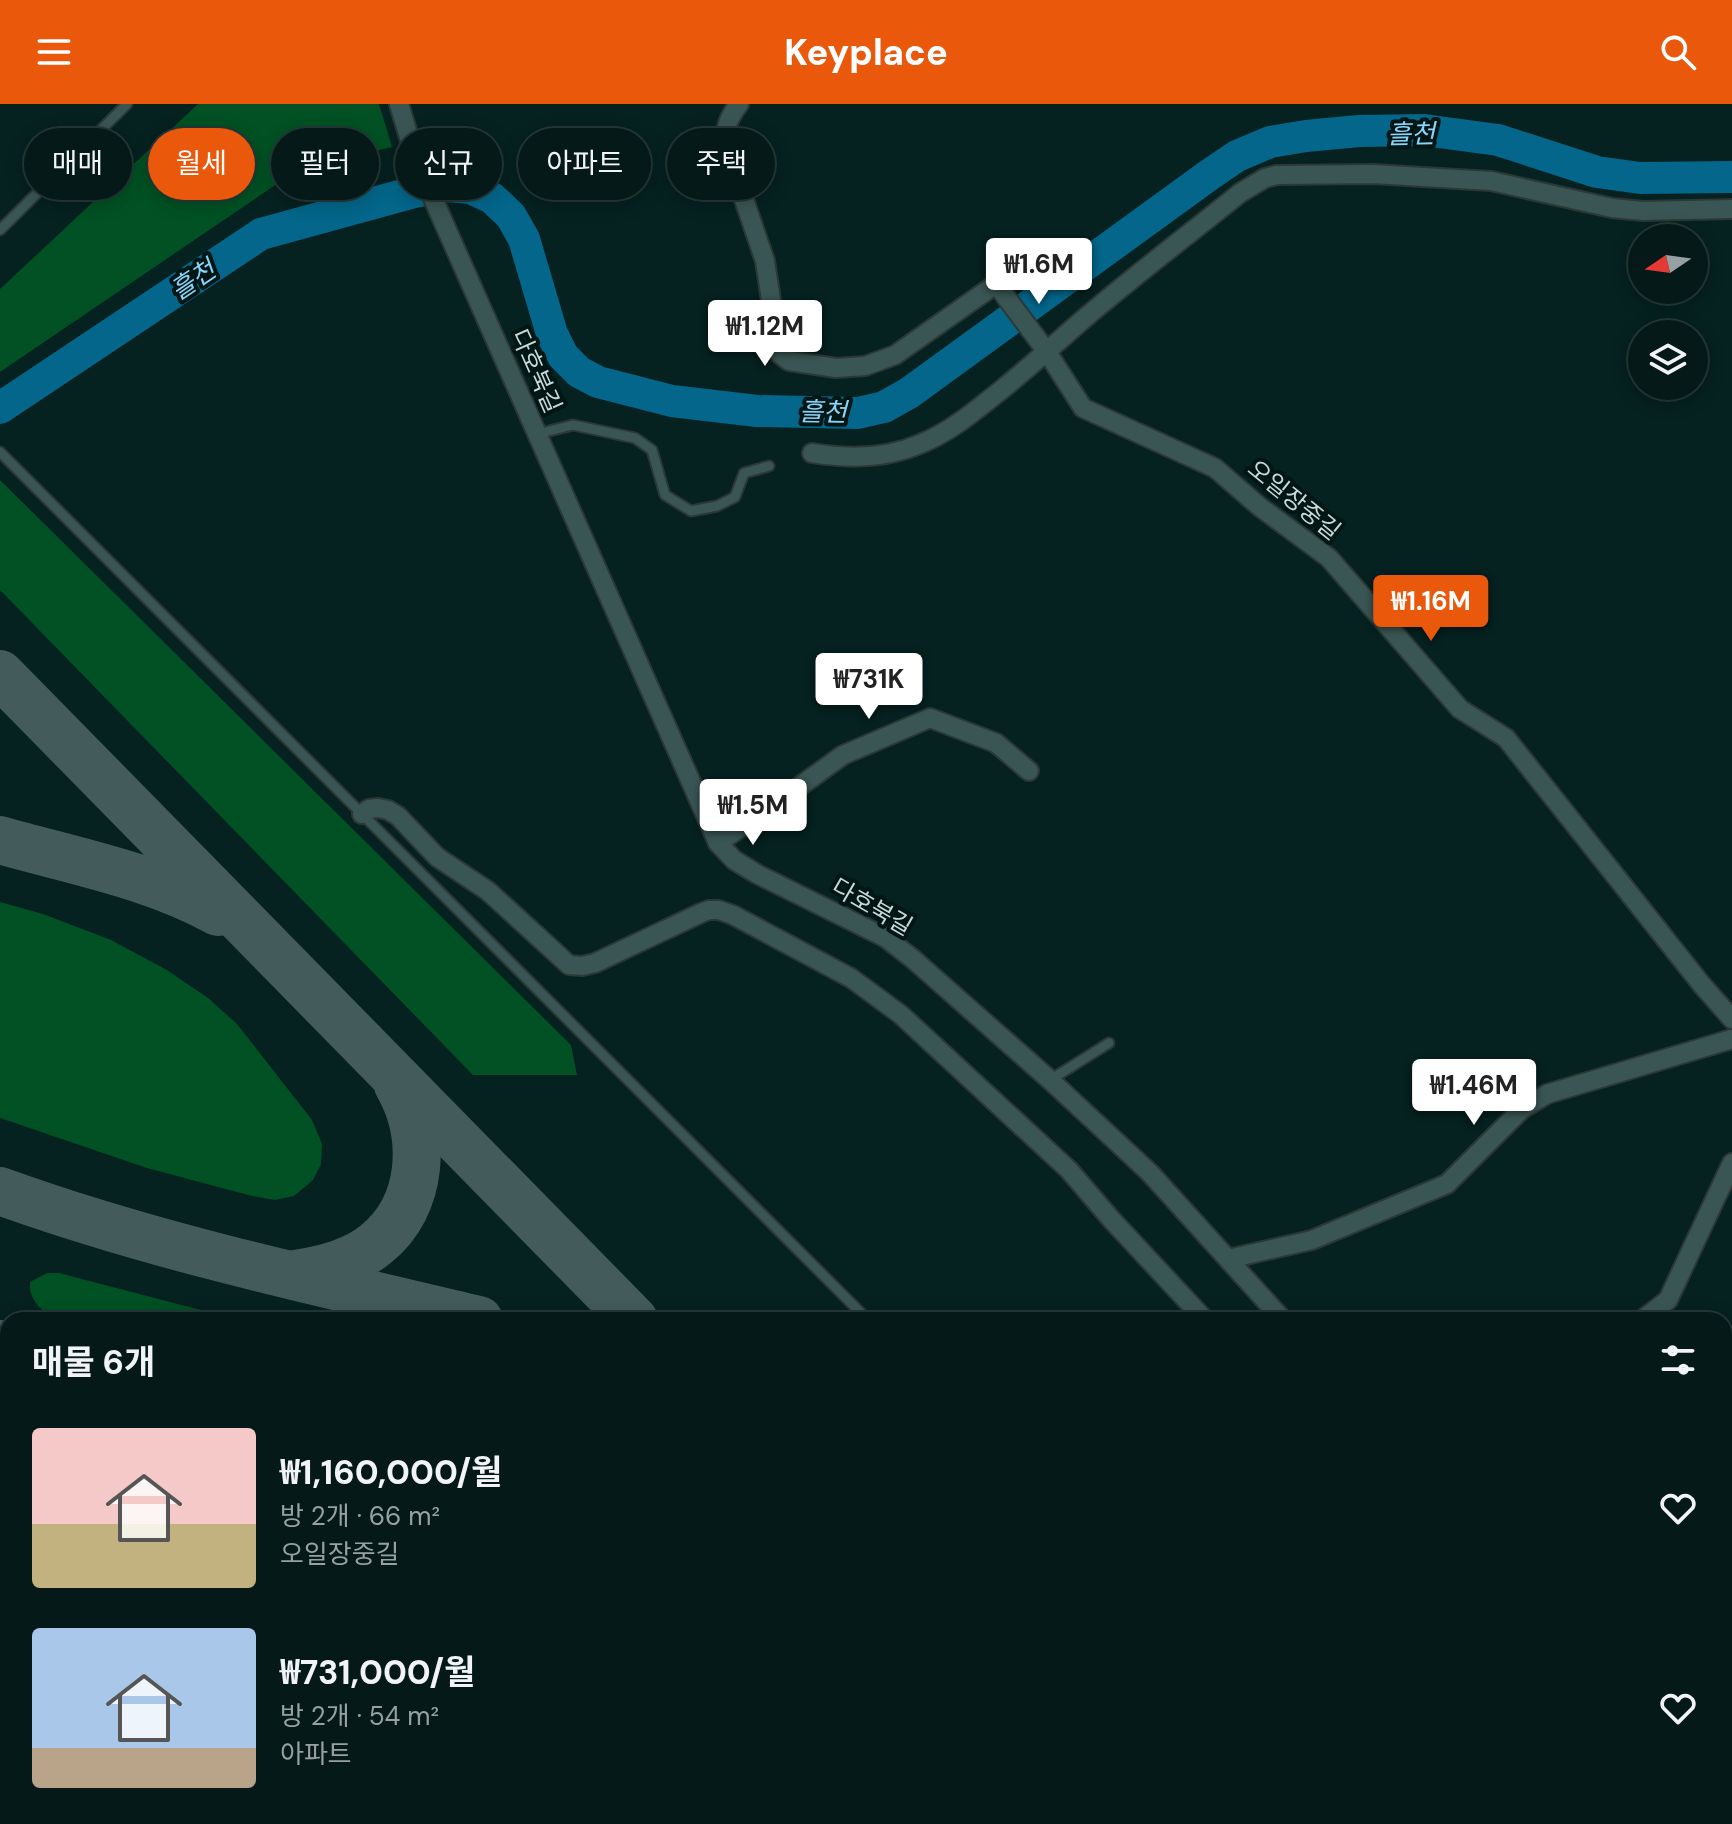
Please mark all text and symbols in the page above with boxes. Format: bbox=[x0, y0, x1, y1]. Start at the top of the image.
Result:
text: Keyplace bbox=[784, 29, 948, 76]
icon: menu bbox=[32, 30, 76, 74]
icon: search bbox=[1656, 30, 1700, 74]
water label: 흘천 bbox=[1387, 117, 1438, 151]
chip: 매매 bbox=[24, 128, 132, 200]
chip: 월세 bbox=[148, 128, 255, 200]
chip: 필터 bbox=[271, 128, 379, 200]
chip: 신규 bbox=[395, 128, 502, 200]
chip: 아파트 bbox=[518, 128, 651, 200]
chip: 주택 bbox=[667, 128, 775, 200]
north arrow bbox=[1628, 224, 1708, 304]
map controls bbox=[1628, 224, 1708, 400]
pin: ₩1.6M bbox=[983, 238, 1095, 306]
text: ₩1.6M bbox=[1004, 247, 1074, 281]
water label: 흘천 bbox=[164, 251, 225, 307]
pin: ₩1.12M bbox=[700, 300, 830, 368]
text: ₩1.12M bbox=[726, 309, 804, 343]
button: layers bbox=[1628, 320, 1708, 400]
street label: 다호북길 bbox=[504, 324, 569, 417]
water label: 흘천 bbox=[799, 395, 850, 429]
street label: 오일장중길 bbox=[1242, 453, 1347, 546]
pin: ₩1.16M bbox=[1366, 575, 1496, 643]
text: ₩1.16M bbox=[1391, 584, 1471, 618]
pin: ₩731K bbox=[813, 653, 925, 721]
text: ₩731K bbox=[834, 662, 904, 696]
pin: ₩1.5M bbox=[697, 779, 809, 847]
text: ₩1.5M bbox=[718, 788, 788, 822]
street label: 다호북길 bbox=[826, 871, 918, 942]
pin: ₩1.46M bbox=[1409, 1059, 1539, 1127]
text: ₩1.46M bbox=[1430, 1068, 1518, 1102]
icon: filters bbox=[1656, 1338, 1700, 1382]
text: 매물 6개 bbox=[32, 1340, 155, 1385]
text: ₩1,160,000/월 bbox=[280, 1450, 502, 1495]
icon: home bbox=[96, 1460, 192, 1556]
icon: heart bbox=[1656, 1486, 1700, 1530]
text: 방 2개 · 66 m² bbox=[280, 1499, 440, 1533]
text: 오일장중길 bbox=[280, 1537, 400, 1571]
text: ₩731,000/월 bbox=[280, 1650, 475, 1695]
icon: home bbox=[96, 1660, 192, 1756]
icon: heart bbox=[1656, 1686, 1700, 1730]
text: 방 2개 · 54 m² bbox=[280, 1699, 439, 1733]
text: 아파트 bbox=[280, 1737, 352, 1771]

